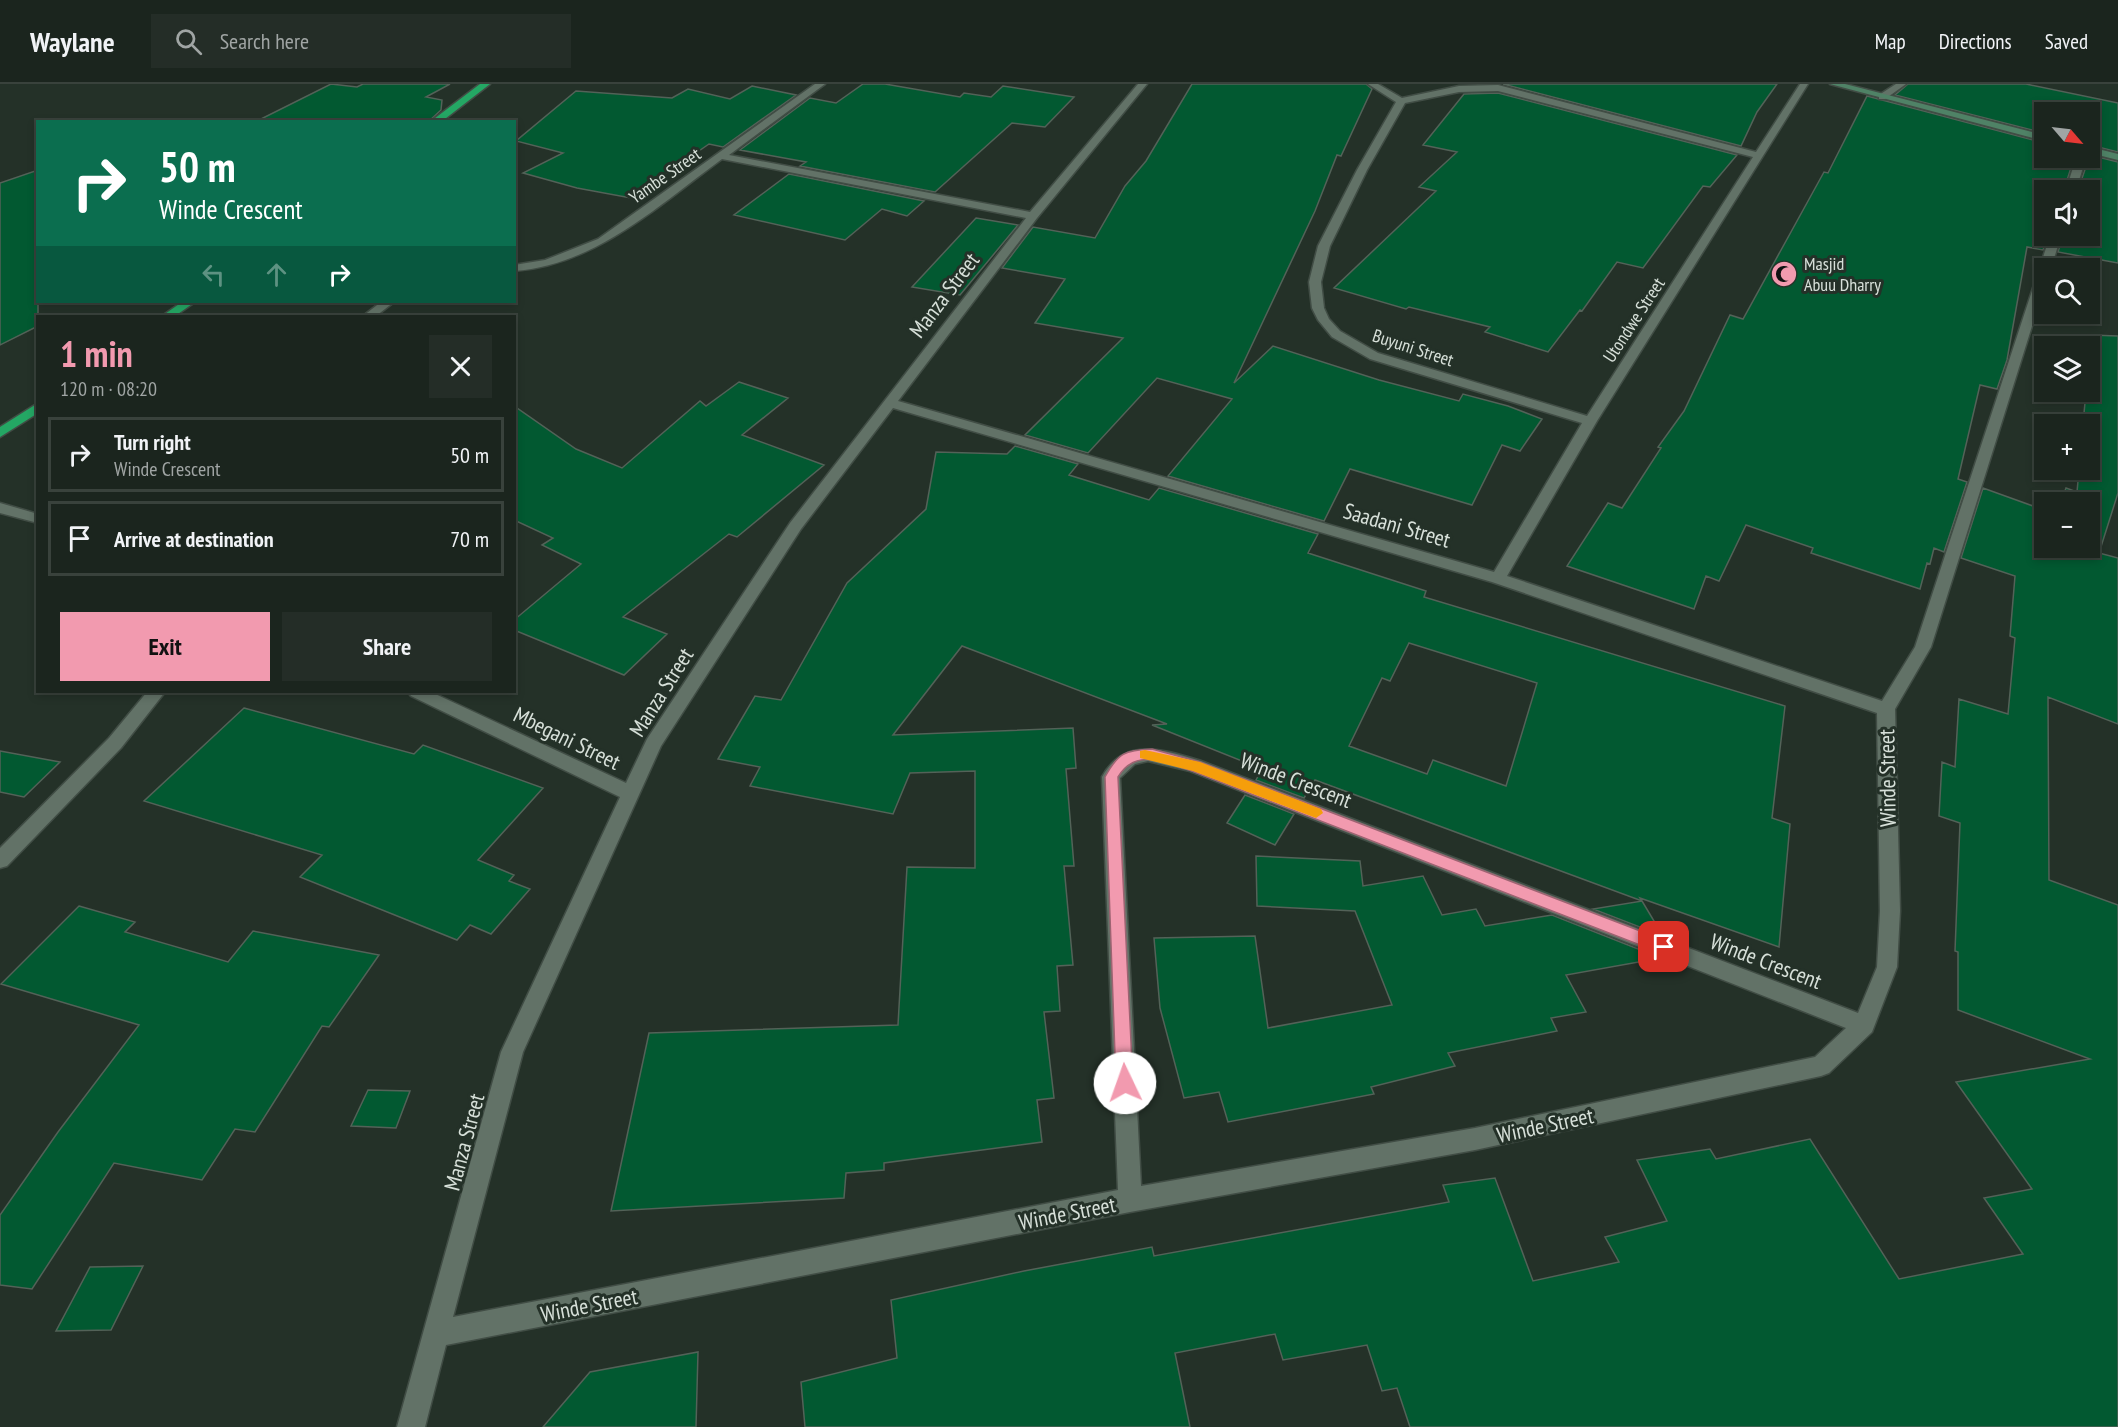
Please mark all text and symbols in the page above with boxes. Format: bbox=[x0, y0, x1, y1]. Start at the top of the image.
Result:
search box bbox=[151, 14, 571, 68]
text: Waylane bbox=[30, 23, 115, 60]
icon: search bbox=[172, 25, 205, 58]
text: Search here bbox=[220, 27, 309, 55]
text: Map bbox=[1875, 28, 1906, 55]
text: Directions bbox=[1939, 28, 2012, 55]
text: Saved bbox=[2045, 28, 2088, 55]
north arrow bbox=[2034, 102, 2100, 168]
map controls bbox=[2034, 102, 2100, 558]
text: 50 m bbox=[159, 139, 236, 194]
street label: Yambe Street bbox=[624, 143, 705, 209]
icon: right bbox=[60, 144, 138, 222]
button: sound bbox=[2034, 180, 2100, 246]
text: Winde Crescent bbox=[159, 192, 303, 226]
street label: Manza Street bbox=[903, 247, 985, 343]
place label: Masjid Abuu Dharry bbox=[1804, 252, 1881, 296]
icon: left bbox=[197, 258, 230, 291]
icon: ahead bbox=[260, 258, 293, 291]
icon: right bbox=[323, 258, 356, 291]
button: search bbox=[2034, 258, 2100, 324]
mosque icon: Masjid Abuu Dharry bbox=[1769, 259, 1799, 289]
street label: Utondwe Street bbox=[1598, 273, 1670, 367]
street label: Buyuni Street bbox=[1370, 324, 1457, 371]
text: 1 min bbox=[60, 330, 133, 377]
button: close bbox=[429, 335, 492, 398]
button: layers bbox=[2034, 336, 2100, 402]
text: 120 m · 08:20 bbox=[60, 376, 157, 402]
button: + bbox=[2034, 414, 2100, 480]
text: Turn right bbox=[114, 428, 191, 456]
icon: right bbox=[63, 438, 96, 471]
text: 50 m bbox=[450, 441, 489, 469]
text: Winde Crescent bbox=[114, 456, 220, 482]
button: − bbox=[2034, 492, 2100, 558]
street label: Saadani Street bbox=[1340, 496, 1454, 554]
icon: arrive bbox=[63, 522, 96, 555]
text: Arrive at destination bbox=[114, 525, 274, 553]
text: 70 m bbox=[450, 525, 489, 553]
button: Exit bbox=[60, 612, 270, 681]
button: Share bbox=[282, 612, 492, 681]
street label: Manza Street bbox=[623, 642, 699, 742]
street label: Mbegani Street bbox=[509, 700, 625, 776]
street label: Winde Street bbox=[1872, 729, 1902, 827]
street label: Winde Crescent bbox=[1236, 746, 1356, 814]
pin bbox=[1638, 921, 1689, 972]
street label: Winde Crescent bbox=[1706, 927, 1826, 995]
icon: arrive bbox=[1647, 930, 1680, 963]
position arrow bbox=[1093, 1051, 1157, 1115]
street label: Manza Street bbox=[438, 1090, 490, 1194]
street label: Winde Street bbox=[1494, 1101, 1596, 1149]
street label: Winde Street bbox=[1016, 1190, 1118, 1236]
street label: Winde Street bbox=[538, 1282, 640, 1328]

